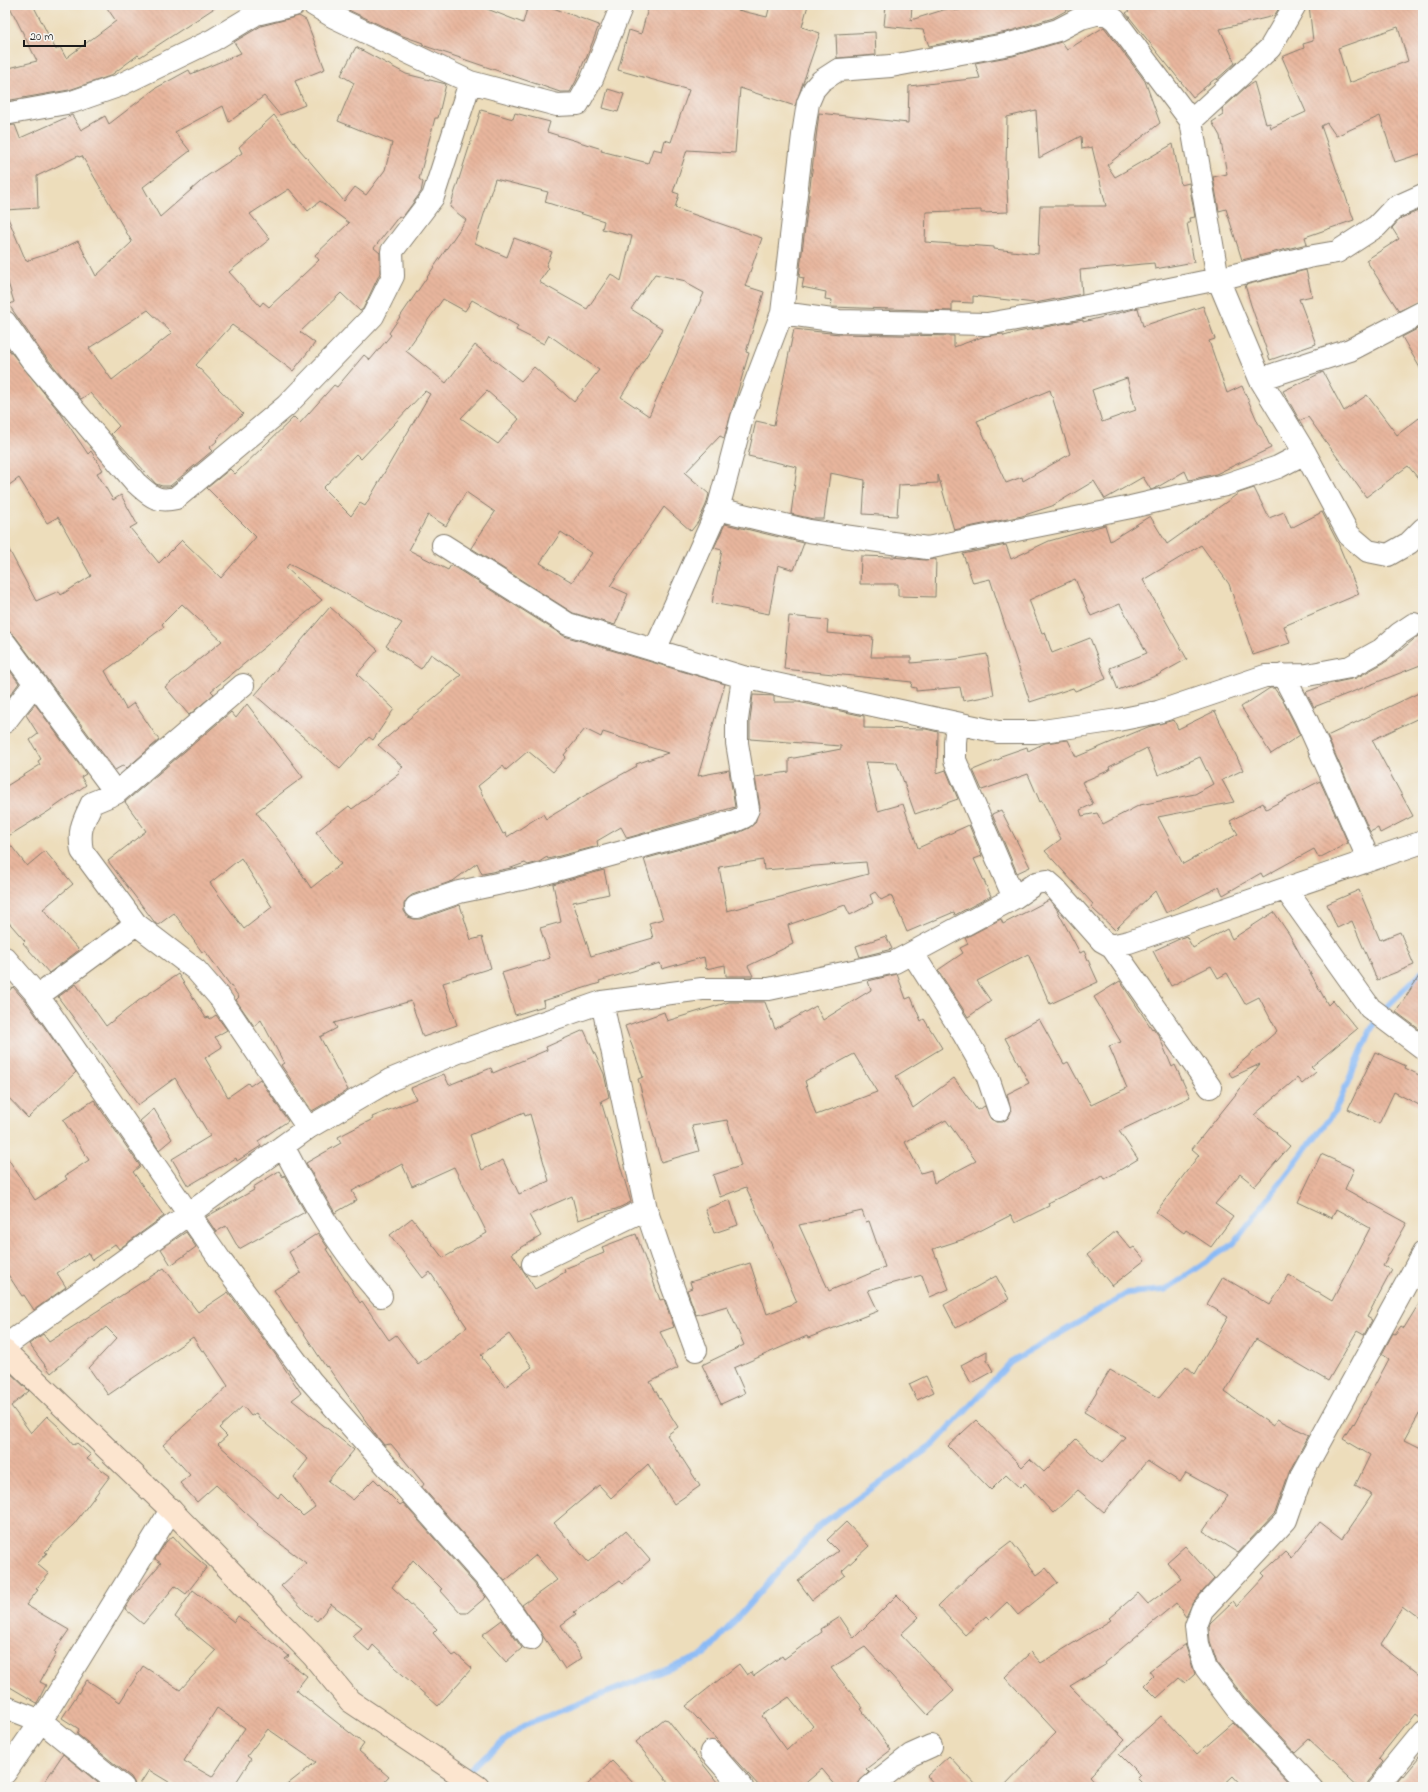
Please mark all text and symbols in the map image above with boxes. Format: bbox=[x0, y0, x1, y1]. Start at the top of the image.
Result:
scale bar bbox=[24, 22, 85, 48]
text: 20 m bbox=[30, 28, 53, 46]

